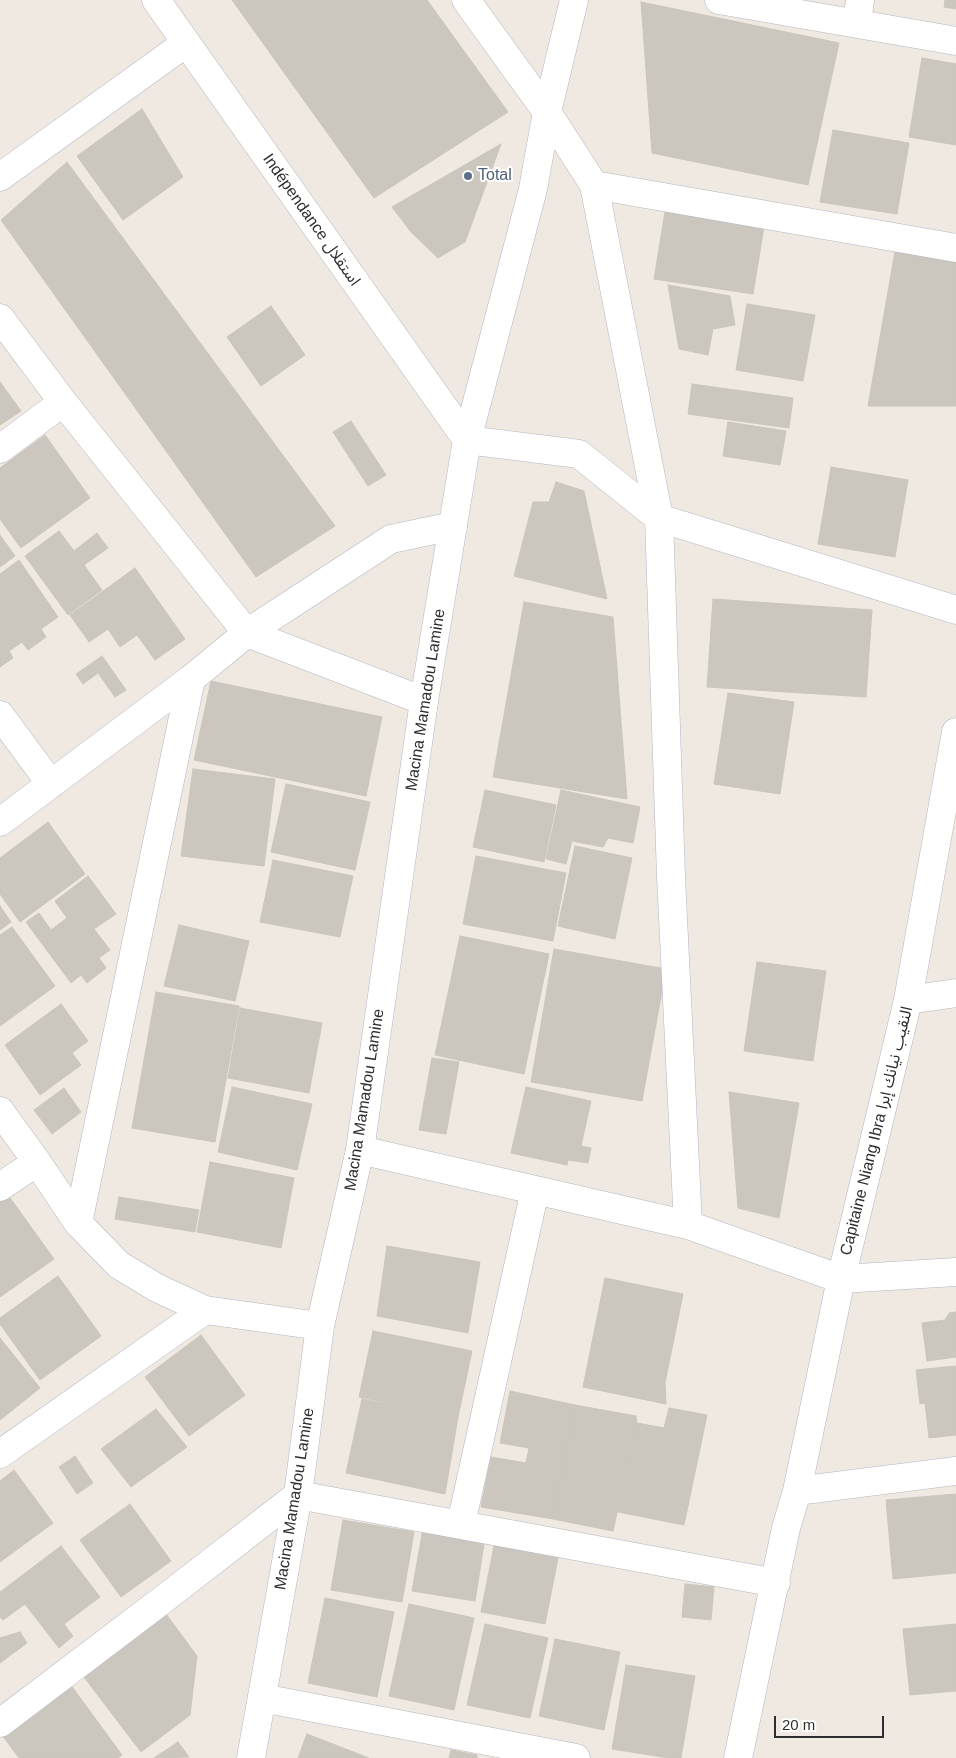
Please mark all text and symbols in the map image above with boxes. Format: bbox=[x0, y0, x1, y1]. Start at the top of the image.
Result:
street label: Indépendance استقلال bbox=[258, 150, 364, 290]
place label: Total bbox=[478, 166, 512, 186]
marker: Total bbox=[462, 170, 474, 182]
street label: Macina Mamadou Lamine bbox=[402, 608, 450, 792]
street label: Capitaine Niang Ibra النقيب نيانك إبرا bbox=[837, 1005, 917, 1257]
street label: Macina Mamadou Lamine bbox=[341, 1008, 389, 1192]
street label: Macina Mamadou Lamine bbox=[271, 1407, 319, 1591]
scale bar bbox=[776, 1706, 886, 1738]
text: 20 m bbox=[782, 1716, 815, 1733]

